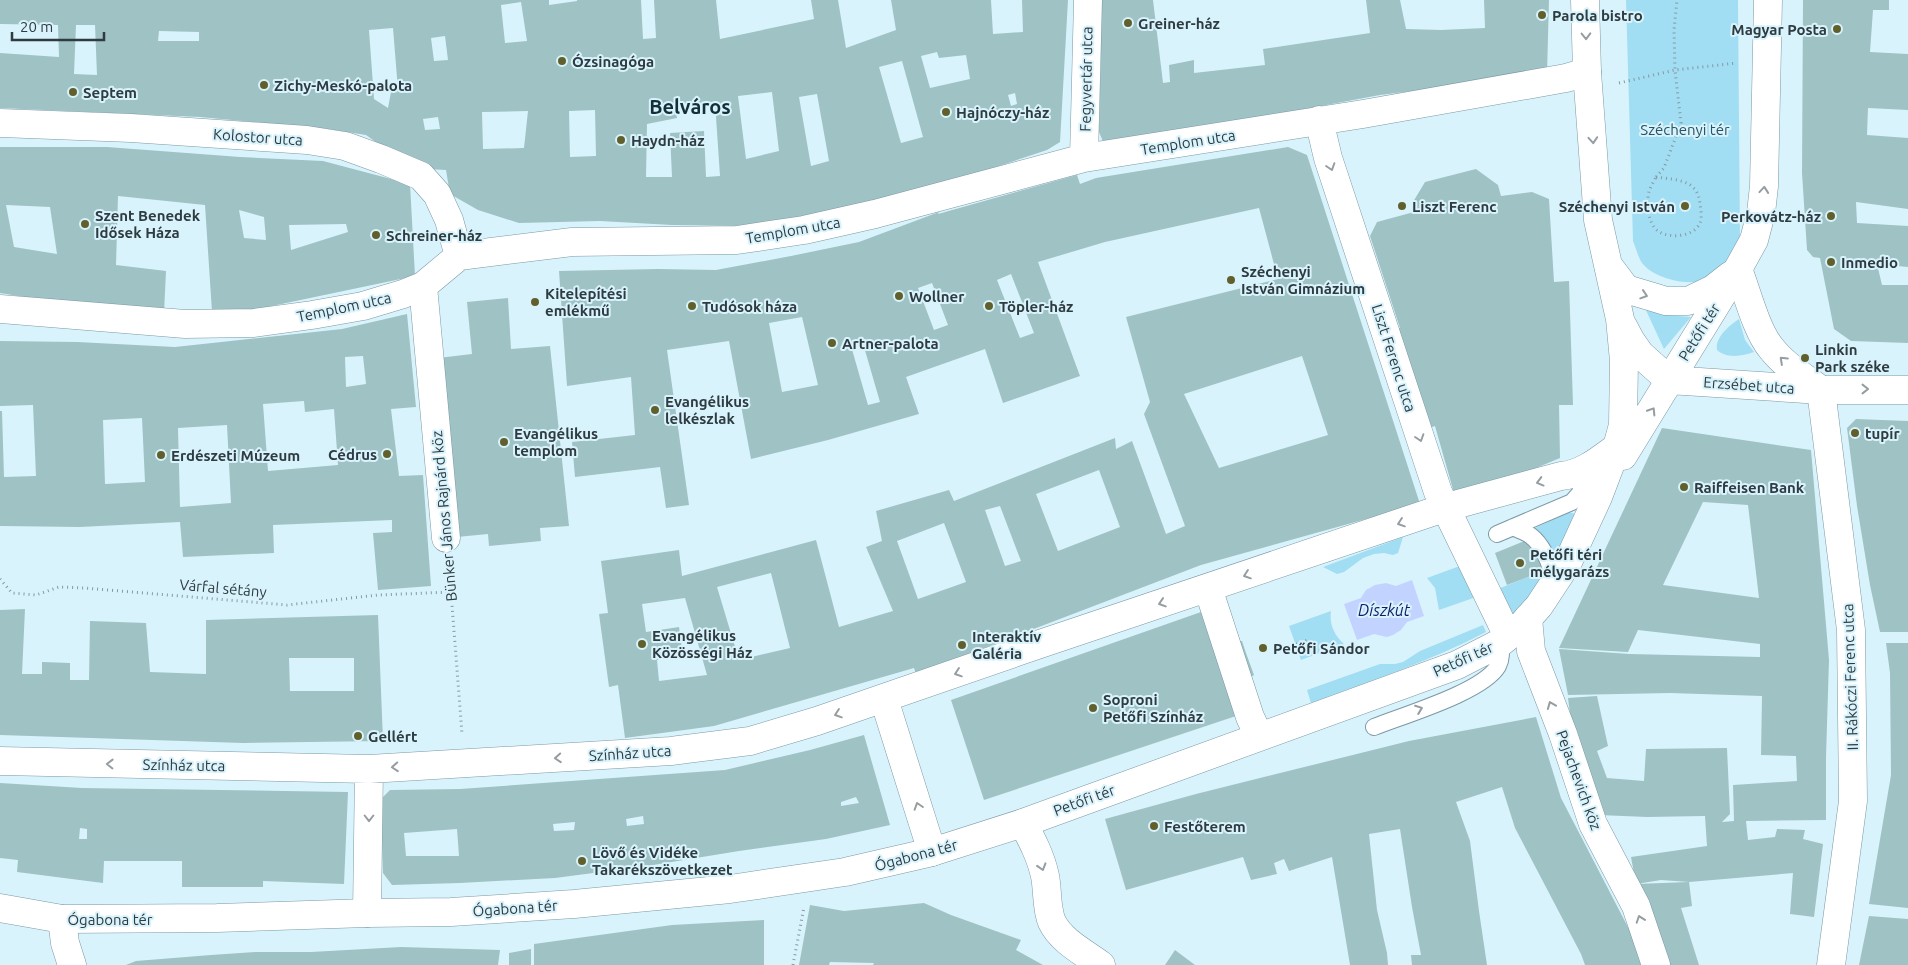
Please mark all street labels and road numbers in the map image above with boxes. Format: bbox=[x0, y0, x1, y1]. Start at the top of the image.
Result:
street label: Fegyvertár utca bbox=[1077, 26, 1095, 132]
street label: Kolostor utca bbox=[213, 125, 303, 149]
street label: Templom utca bbox=[1139, 126, 1237, 158]
street label: Templom utca bbox=[744, 213, 842, 247]
street label: Templom utca bbox=[295, 289, 393, 325]
street label: Petőfi tér bbox=[1675, 300, 1723, 364]
street label: Liszt Ferenc utca bbox=[1369, 302, 1419, 414]
street label: Erzsébet utca bbox=[1703, 373, 1795, 397]
street label: Bünker János Rajnárd köz bbox=[428, 430, 460, 602]
street label: Várfal sétány bbox=[179, 576, 267, 600]
street label: II. Rákóczi Ferenc utca bbox=[1839, 603, 1861, 751]
street label: Petőfi tér bbox=[1430, 638, 1496, 680]
street label: Pejachevich köz bbox=[1553, 728, 1605, 832]
street label: Színház utca bbox=[588, 742, 672, 764]
street label: Színház utca bbox=[143, 756, 225, 774]
street label: Petőfi tér bbox=[1051, 781, 1117, 819]
street label: Ógabona tér bbox=[873, 836, 960, 874]
street label: Ógabona tér bbox=[472, 897, 558, 919]
street label: Ógabona tér bbox=[67, 911, 153, 928]

